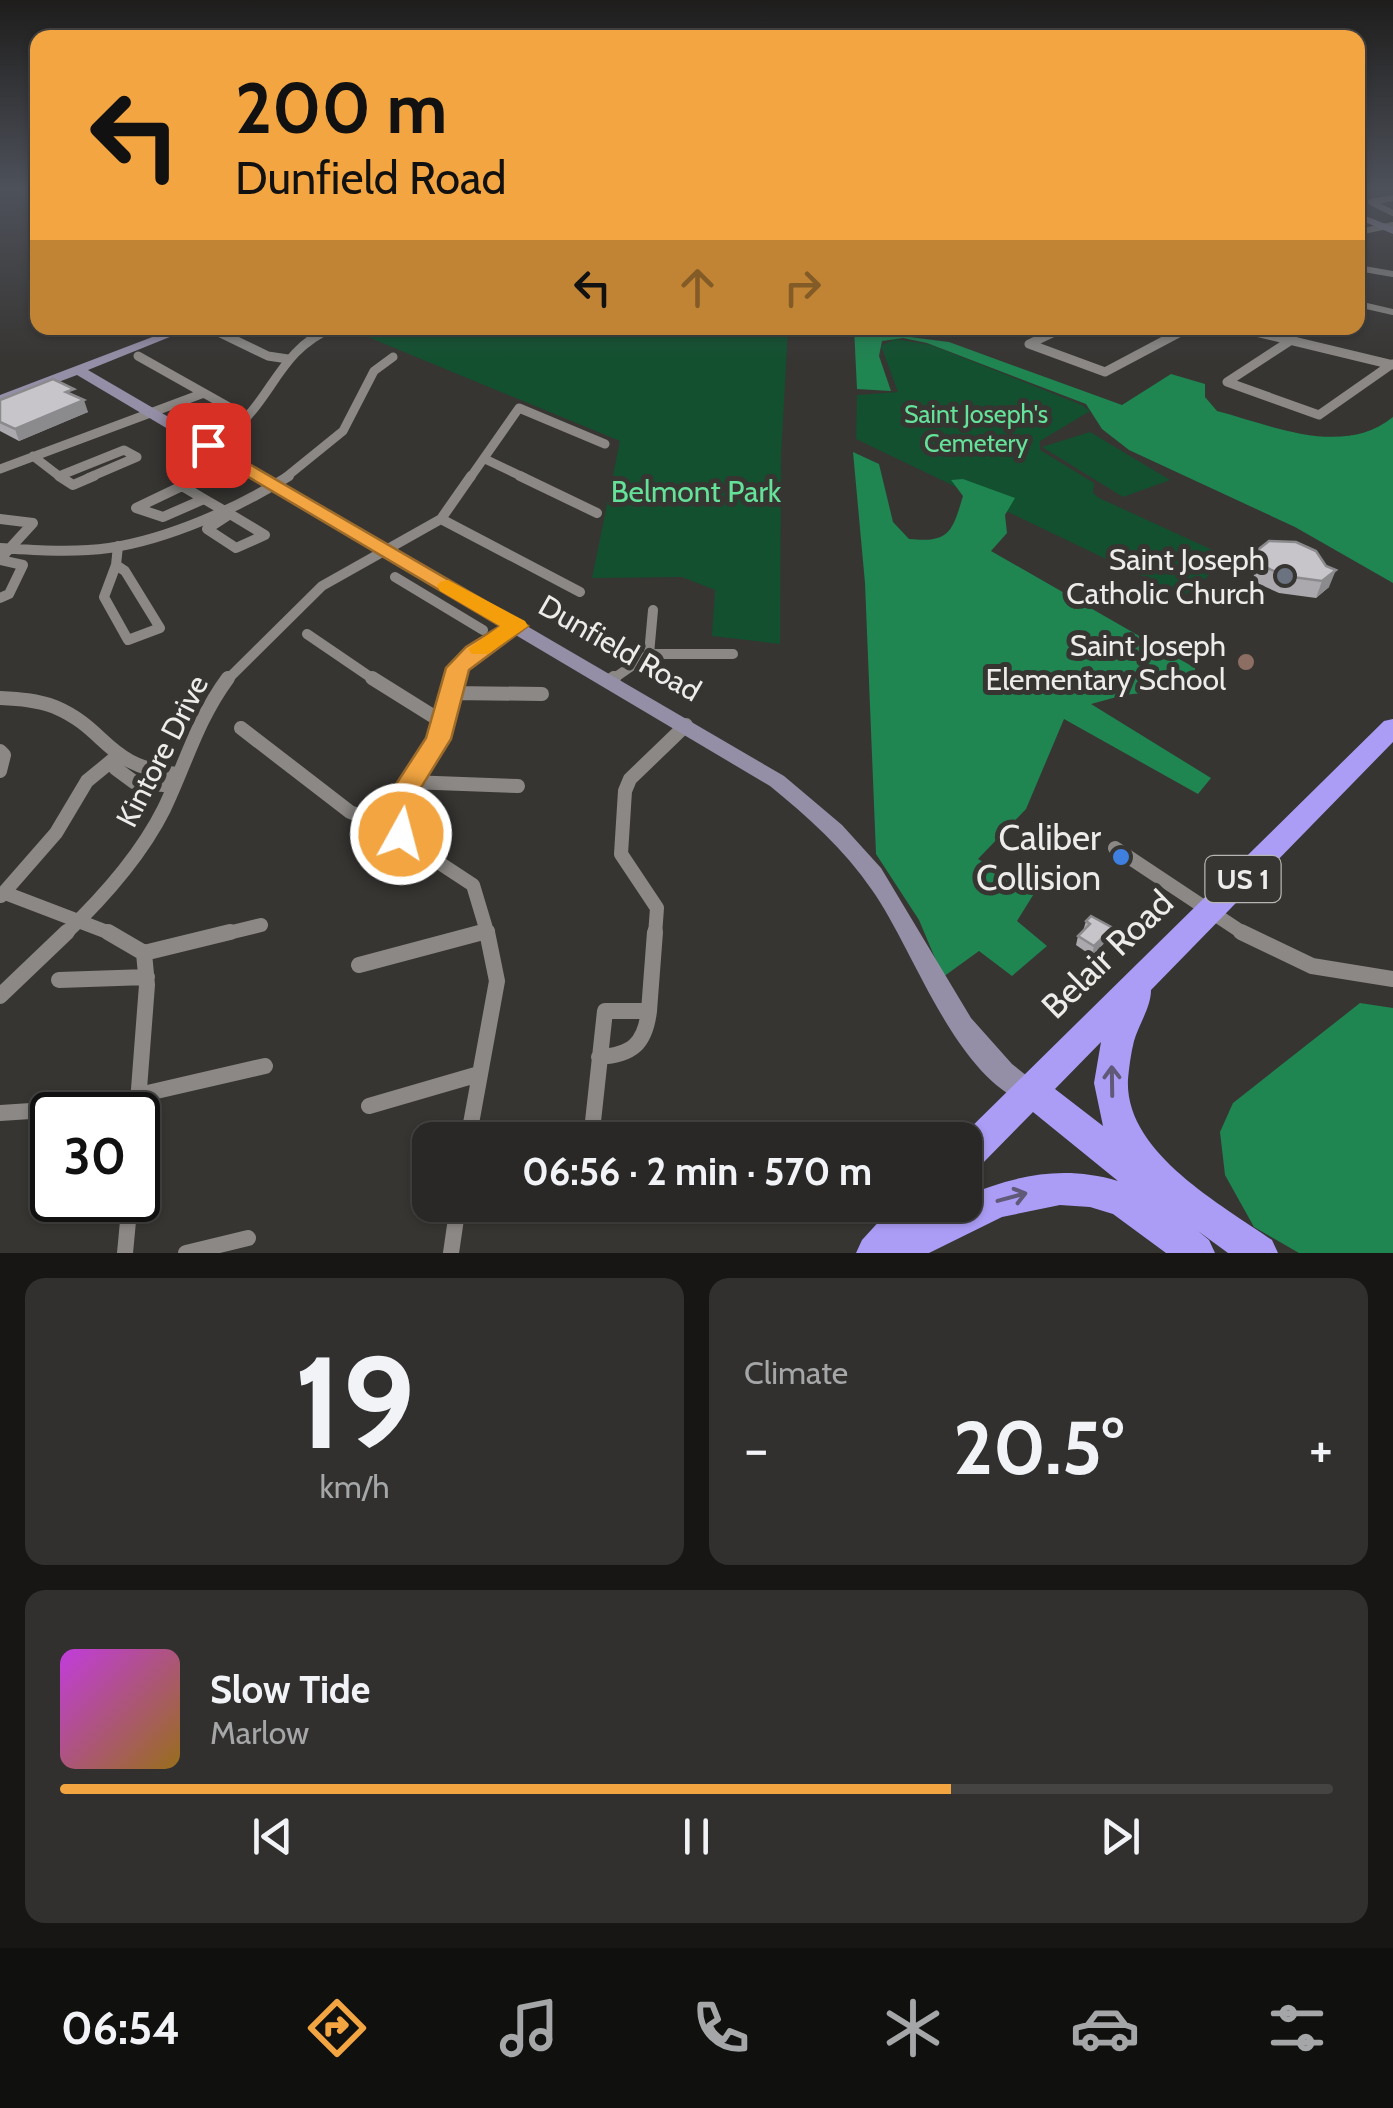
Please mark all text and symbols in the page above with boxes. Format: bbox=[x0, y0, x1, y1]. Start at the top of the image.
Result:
text: 200 m bbox=[235, 65, 447, 151]
icon: left bbox=[70, 70, 200, 200]
text: Dunfield Road bbox=[235, 151, 507, 205]
icon: left bbox=[565, 260, 620, 315]
icon: ahead bbox=[670, 260, 725, 315]
icon: right bbox=[775, 260, 830, 315]
park label: Saint Joseph's Cemetery bbox=[904, 399, 1048, 458]
pin bbox=[166, 403, 251, 488]
icon: arrive bbox=[181, 418, 236, 473]
park label: Belmont Park bbox=[611, 473, 782, 510]
place label: Saint Joseph Catholic Church bbox=[1066, 541, 1265, 612]
marker: Saint Joseph Catholic Church bbox=[1274, 565, 1296, 587]
street label: Dunfield Road bbox=[532, 587, 708, 709]
place label: Saint Joseph Elementary School bbox=[986, 627, 1226, 698]
marker: Saint Joseph Elementary School bbox=[1235, 651, 1257, 673]
street label: Kintore Drive bbox=[108, 669, 216, 833]
position arrow bbox=[349, 782, 453, 886]
place label: Caliber Collision bbox=[976, 816, 1101, 899]
marker: Caliber Collision bbox=[1110, 846, 1132, 868]
road number: US 1 bbox=[1206, 856, 1280, 902]
street label: Belair Road bbox=[1032, 881, 1182, 1027]
one-way arrow bbox=[1102, 1066, 1121, 1098]
speed limit sign: 30 bbox=[30, 1092, 160, 1222]
text: 06:56 · 2 min · 570 m bbox=[522, 1148, 872, 1195]
one-way arrow bbox=[996, 1186, 1027, 1205]
text: 19 bbox=[294, 1323, 415, 1481]
text: Climate bbox=[744, 1353, 848, 1392]
text: 20.5° bbox=[953, 1402, 1124, 1493]
text: − bbox=[744, 1415, 768, 1482]
text: + bbox=[1309, 1415, 1333, 1482]
text: km/h bbox=[319, 1467, 390, 1506]
text: Slow Tide bbox=[210, 1666, 370, 1713]
text: Marlow bbox=[210, 1713, 309, 1752]
icon: previous bbox=[245, 1809, 300, 1864]
icon: pause bbox=[669, 1809, 724, 1864]
icon: next bbox=[1093, 1809, 1148, 1864]
icon: directions bbox=[302, 1993, 372, 2063]
icon: music bbox=[494, 1993, 564, 2063]
icon: phone bbox=[686, 1993, 756, 2063]
icon: climate bbox=[878, 1993, 948, 2063]
icon: car bbox=[1070, 1993, 1140, 2063]
icon: filters bbox=[1262, 1993, 1332, 2063]
text: 06:54 bbox=[61, 2001, 180, 2055]

